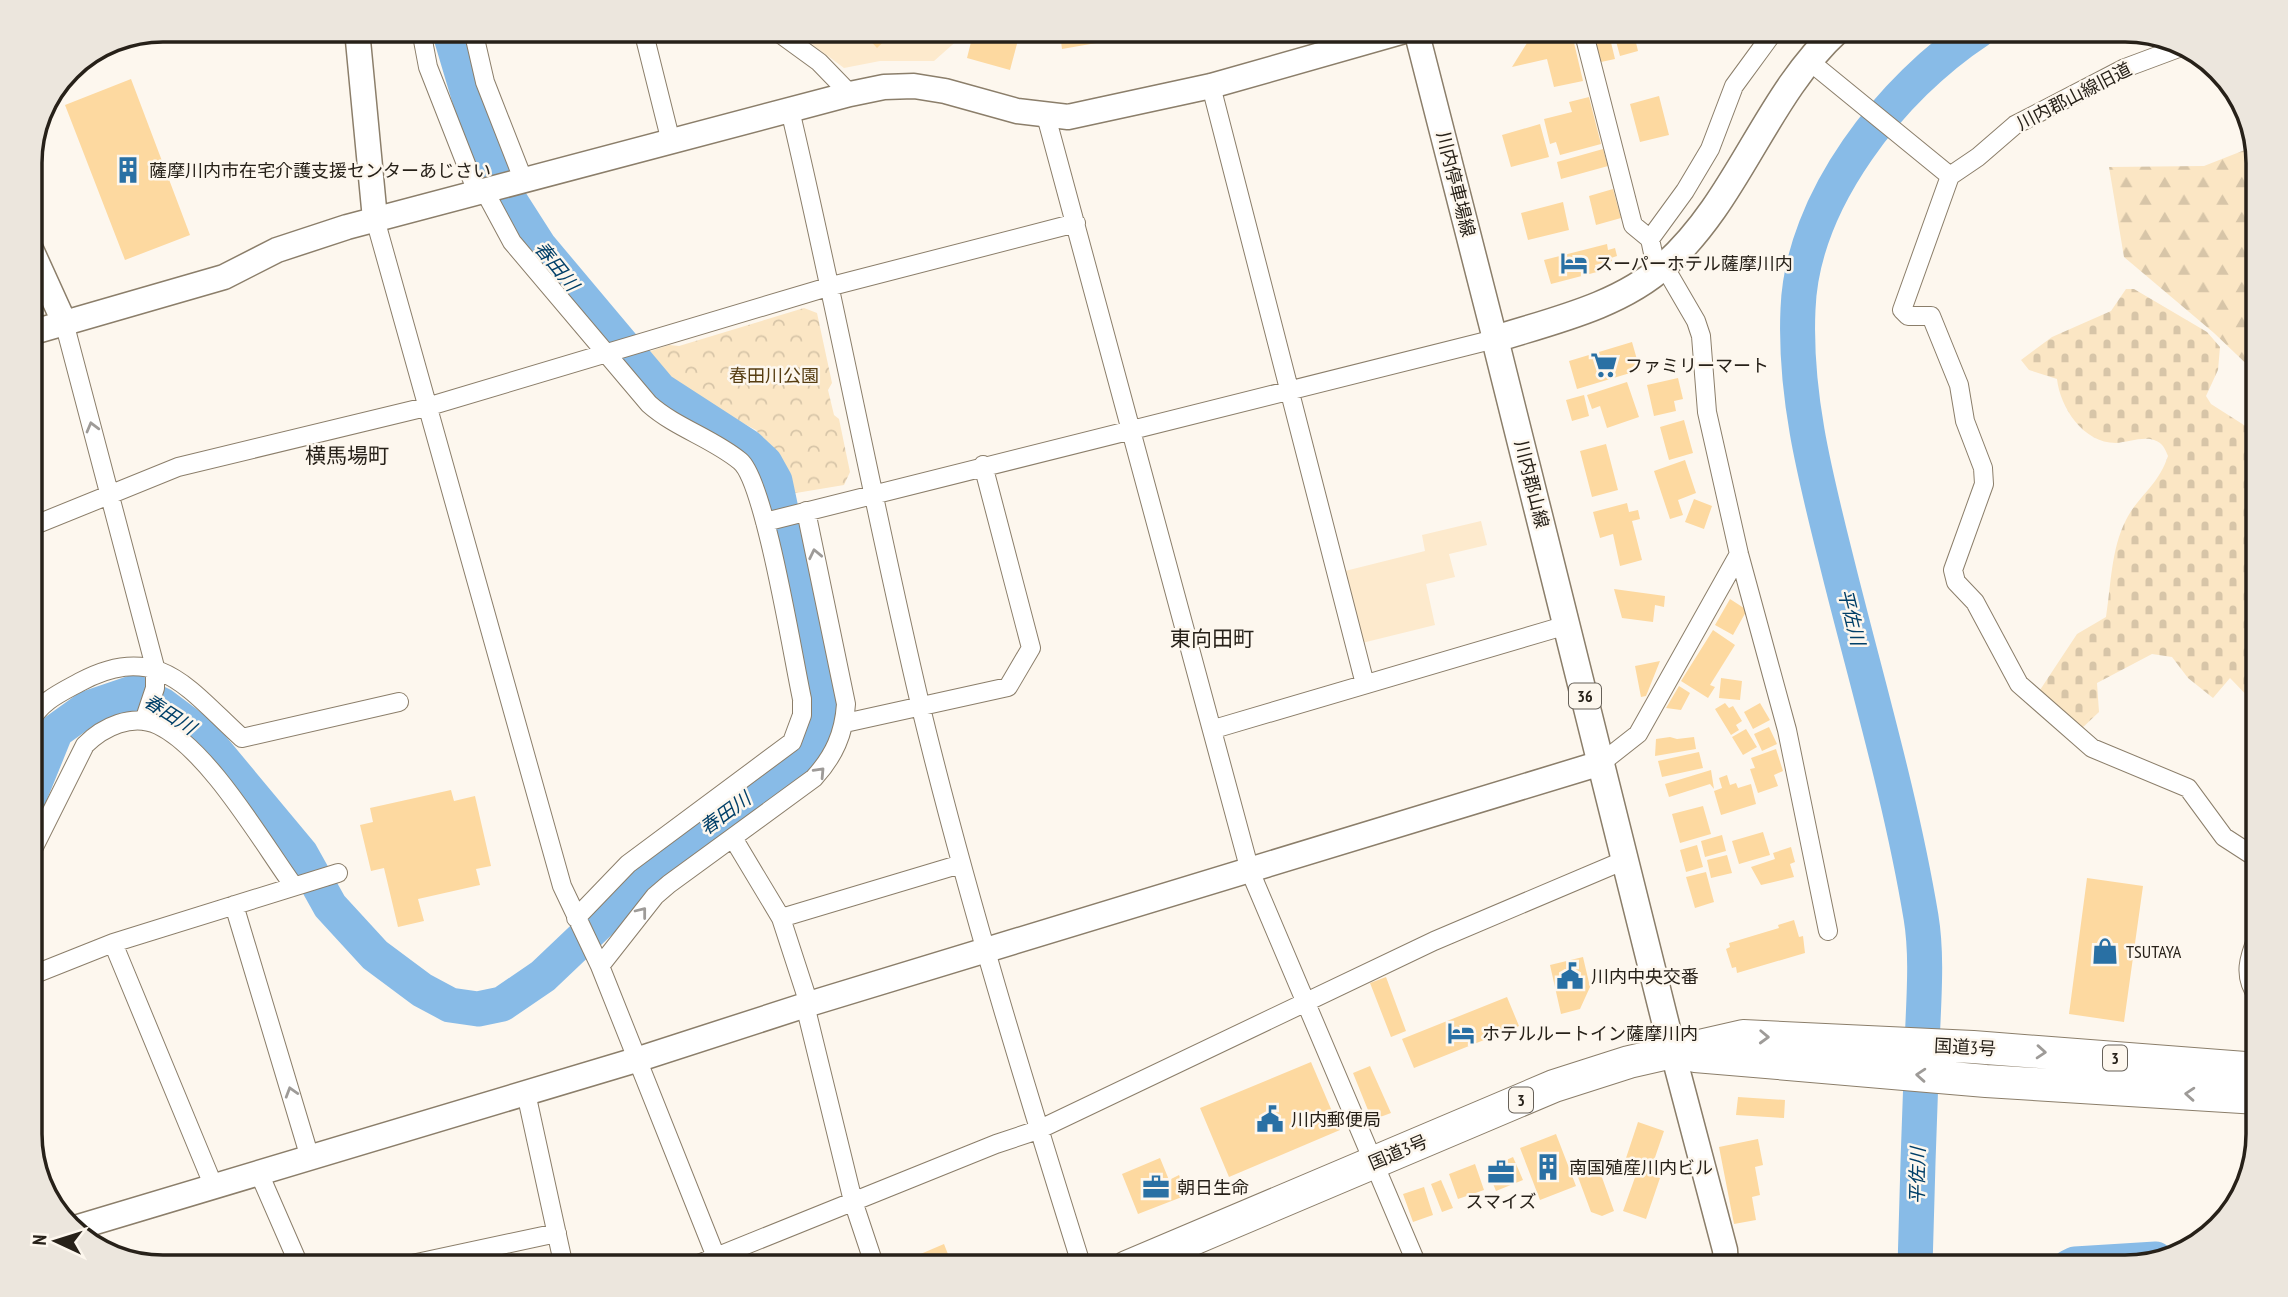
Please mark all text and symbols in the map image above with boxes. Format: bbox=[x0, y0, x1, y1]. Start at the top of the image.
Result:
street label: 川内郡山線旧道 bbox=[2013, 57, 2135, 135]
street label: 川内停車場線 bbox=[1432, 129, 1480, 239]
building icon: 薩摩川内市在宅介護支援センターあじさい bbox=[113, 155, 143, 185]
place label: 薩摩川内市在宅介護支援センターあじさい bbox=[149, 159, 491, 182]
water label: 春田川 bbox=[530, 236, 586, 297]
hotel icon: スーパーホテル薩摩川内 bbox=[1559, 248, 1589, 278]
place label: スーパーホテル薩摩川内 bbox=[1595, 252, 1793, 275]
supermarket icon: ファミリーマート bbox=[1589, 350, 1619, 380]
place label: ファミリーマート bbox=[1625, 354, 1769, 377]
park label: 春田川公園 bbox=[729, 364, 819, 387]
one-way arrow bbox=[85, 421, 100, 433]
street label: 川内郡山線 bbox=[1510, 438, 1554, 530]
district label: 横馬場町 bbox=[305, 442, 389, 469]
one-way arrow bbox=[808, 548, 823, 560]
water label: 平佐川 bbox=[1833, 586, 1871, 649]
district label: 東向田町 bbox=[1170, 625, 1254, 652]
road number: 36 bbox=[1569, 684, 1601, 708]
water label: 春田川 bbox=[140, 688, 202, 741]
one-way arrow bbox=[812, 767, 824, 780]
water label: 春田川 bbox=[695, 785, 757, 839]
one-way arrow bbox=[634, 908, 647, 920]
shop icon: TSUTAYA bbox=[2090, 936, 2120, 966]
place label: TSUTAYA bbox=[2126, 940, 2182, 963]
public building icon: 川内中央交番 bbox=[1555, 961, 1585, 991]
place label: 川内中央交番 bbox=[1591, 965, 1699, 988]
hotel icon: ホテルルートイン薩摩川内 bbox=[1446, 1018, 1476, 1048]
place label: ホテルルートイン薩摩川内 bbox=[1482, 1022, 1698, 1045]
one-way arrow bbox=[1759, 1030, 1770, 1045]
street label: 国道3号 bbox=[1933, 1034, 1997, 1060]
one-way arrow bbox=[2035, 1044, 2046, 1059]
road number: 3 bbox=[2103, 1046, 2127, 1070]
one-way arrow bbox=[1915, 1068, 1926, 1083]
one-way arrow bbox=[2184, 1086, 2195, 1101]
one-way arrow bbox=[284, 1087, 299, 1099]
road number: 3 bbox=[1509, 1088, 1533, 1112]
public building icon: 川内郵便局 bbox=[1255, 1104, 1285, 1134]
place label: 川内郵便局 bbox=[1291, 1108, 1381, 1131]
street label: 国道3号 bbox=[1365, 1129, 1431, 1175]
water label: 平佐川 bbox=[1905, 1145, 1930, 1205]
building icon: 南国殖産川内ビル bbox=[1533, 1152, 1563, 1182]
place label: 南国殖産川内ビル bbox=[1569, 1156, 1713, 1179]
office icon: スマイズ bbox=[1486, 1157, 1516, 1187]
office icon: 朝日生命 bbox=[1141, 1172, 1171, 1202]
place label: 朝日生命 bbox=[1177, 1176, 1249, 1199]
place label: スマイズ bbox=[1466, 1190, 1536, 1213]
north arrow bbox=[21, 1206, 91, 1276]
text: N bbox=[27, 1234, 51, 1246]

